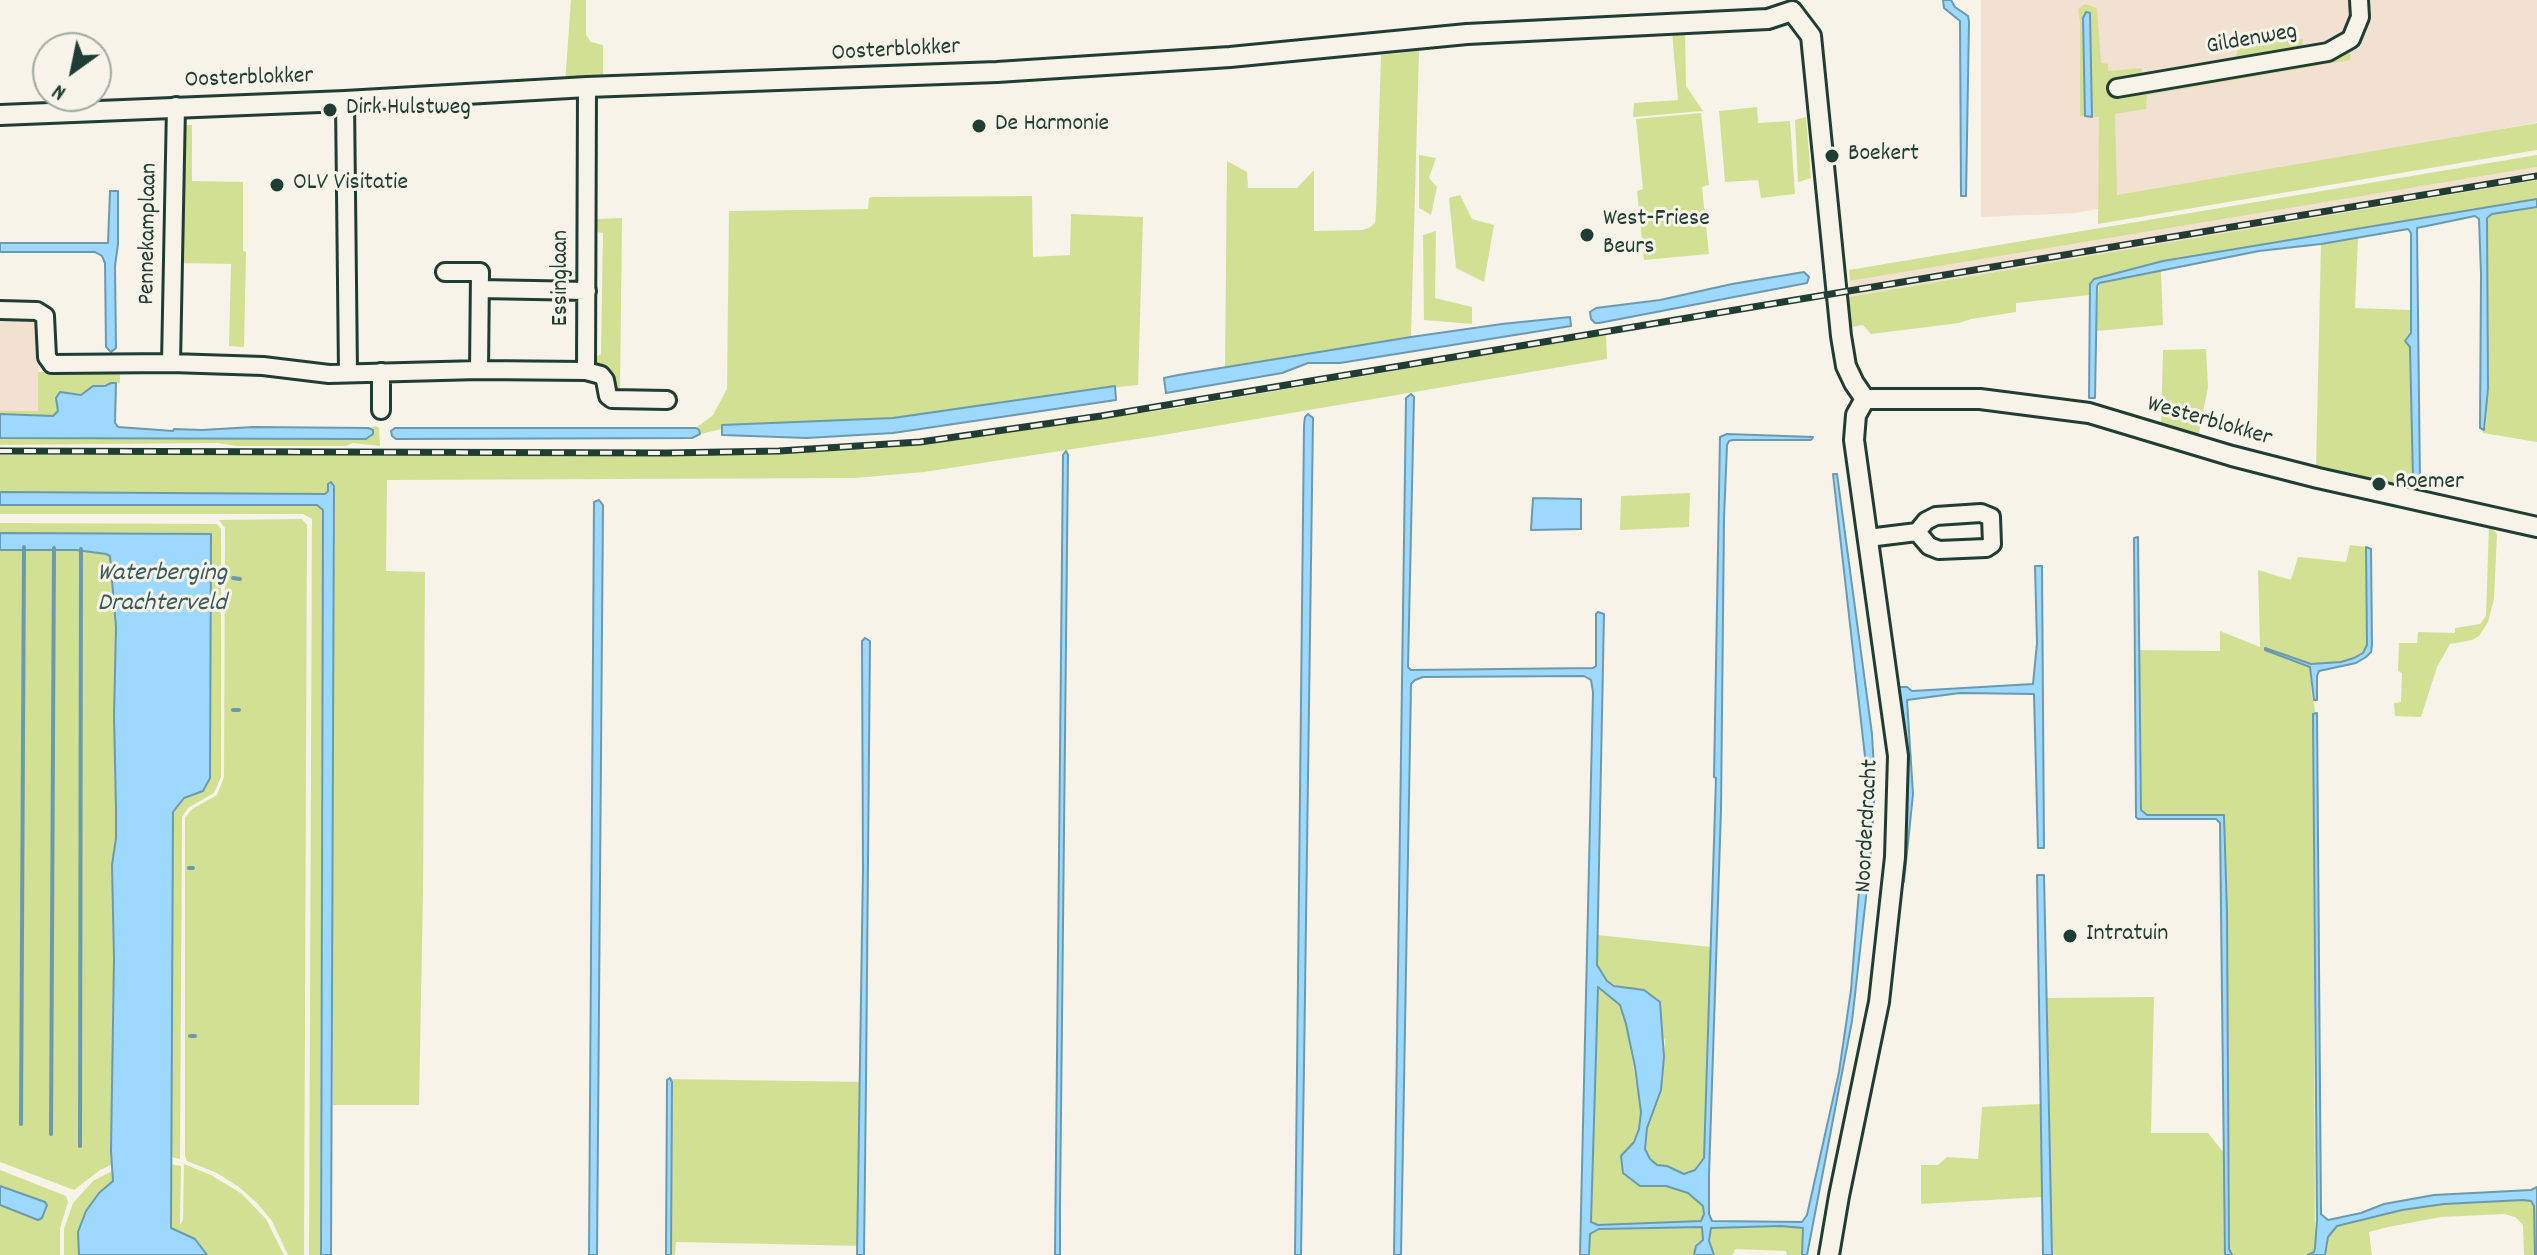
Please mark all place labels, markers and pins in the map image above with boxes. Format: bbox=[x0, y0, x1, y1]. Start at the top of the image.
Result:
place label: Dirk Hulstweg bbox=[346, 96, 471, 124]
marker: Dirk Hulstweg bbox=[321, 101, 339, 119]
place label: De Harmonie bbox=[995, 112, 1109, 140]
marker: De Harmonie bbox=[970, 117, 988, 135]
place label: Boekert bbox=[1848, 142, 1919, 170]
marker: Boekert bbox=[1823, 147, 1841, 165]
place label: OLV Visitatie bbox=[293, 171, 408, 199]
marker: OLV Visitatie bbox=[268, 176, 286, 194]
place label: West-Friese Beurs bbox=[1603, 207, 1710, 263]
marker: West-Friese Beurs bbox=[1578, 226, 1596, 244]
place label: Roemer bbox=[2395, 470, 2464, 498]
marker: Roemer bbox=[2370, 475, 2388, 493]
place label: Intratuin bbox=[2086, 922, 2168, 950]
marker: Intratuin bbox=[2061, 927, 2079, 945]

